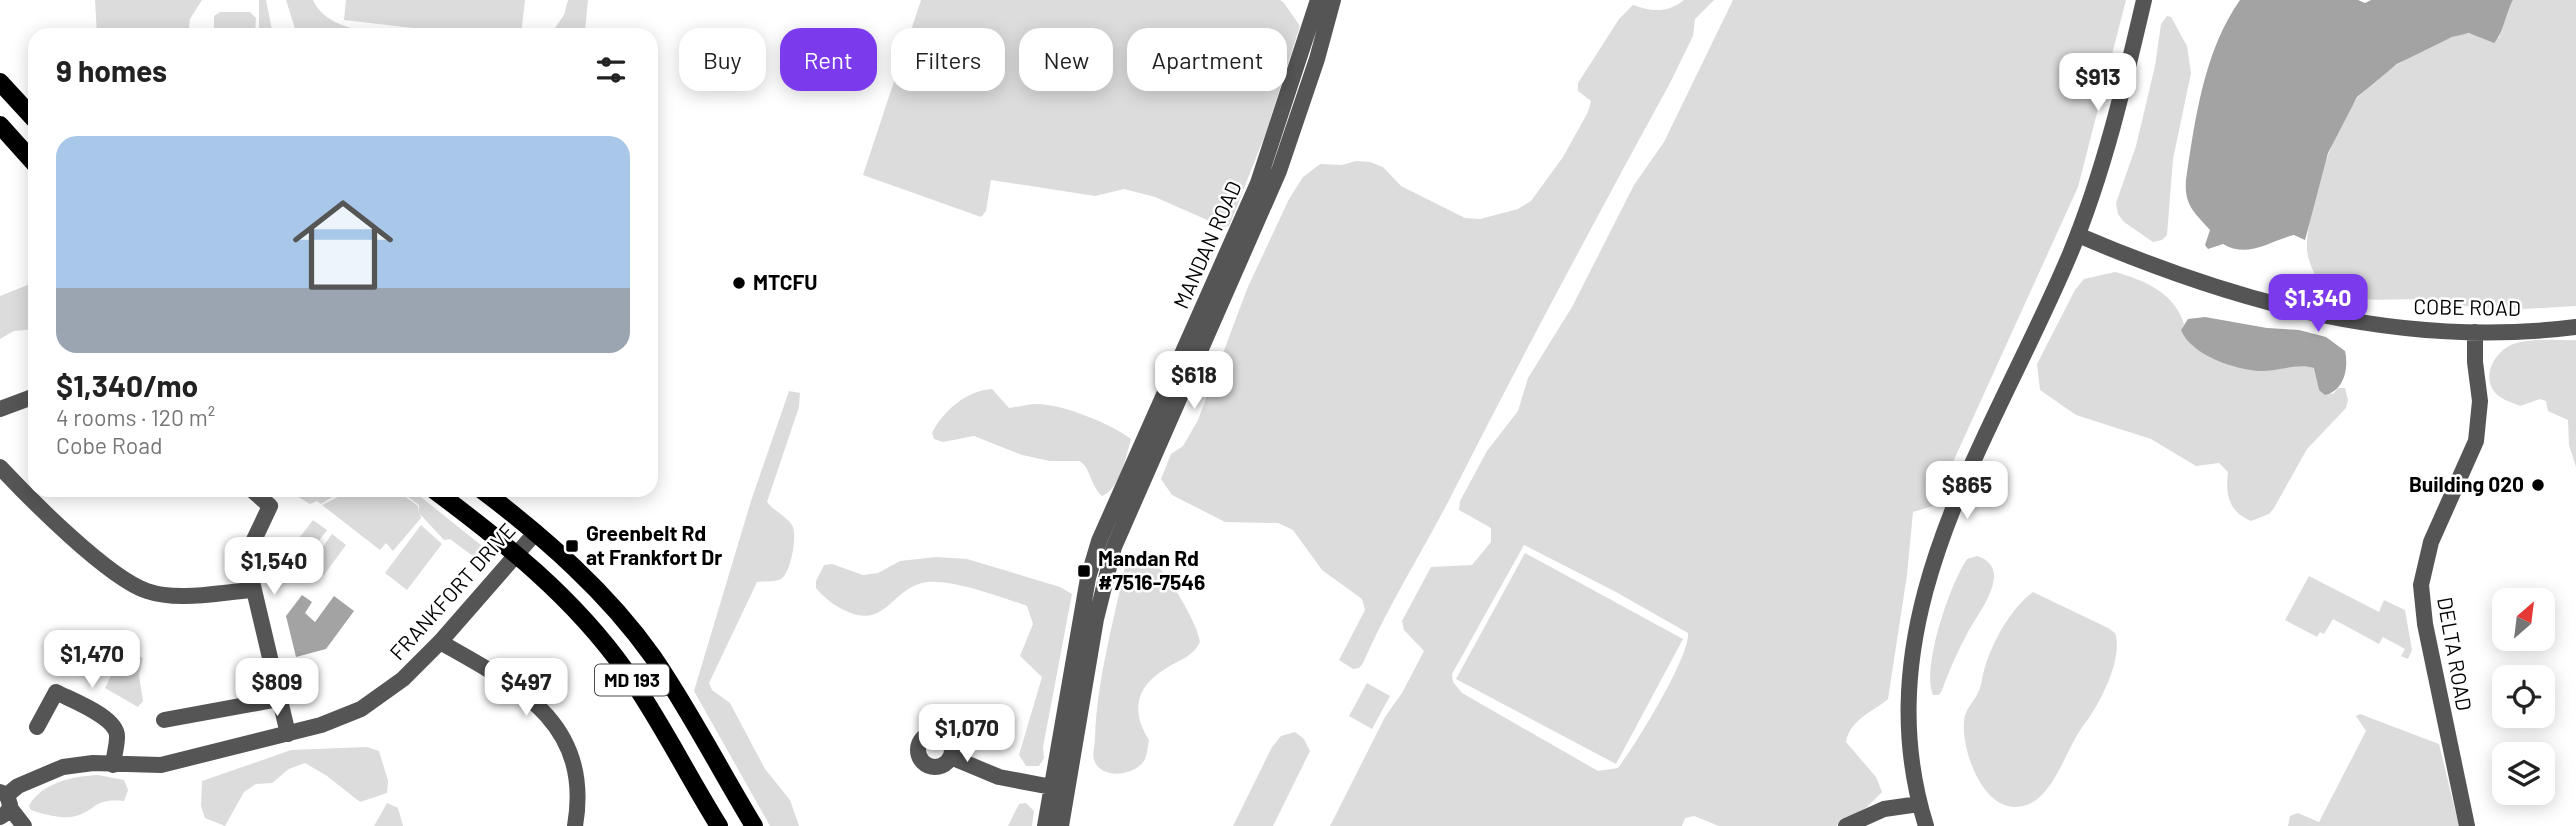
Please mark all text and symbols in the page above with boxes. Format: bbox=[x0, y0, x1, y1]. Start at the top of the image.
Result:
chip: Buy bbox=[679, 28, 766, 91]
chip: Rent bbox=[780, 28, 877, 91]
chip: Filters bbox=[891, 28, 1005, 91]
chip: New bbox=[1019, 28, 1113, 91]
chip: Apartment bbox=[1127, 28, 1287, 91]
icon: filters bbox=[592, 51, 630, 89]
text: 9 homes bbox=[56, 52, 167, 88]
pin: $913 bbox=[2057, 54, 2139, 113]
text: $913 bbox=[2075, 62, 2121, 90]
street label: MANDAN ROAD bbox=[1167, 177, 1246, 312]
icon: home bbox=[280, 182, 406, 308]
place label: MTCFU bbox=[753, 269, 817, 294]
pin: $1,340 bbox=[2261, 274, 2375, 334]
marker: MTCFU bbox=[731, 275, 747, 291]
text: $1,340 bbox=[2285, 283, 2351, 311]
street label: COBE ROAD bbox=[2413, 293, 2521, 320]
pin: $618 bbox=[1153, 352, 1235, 411]
text: $618 bbox=[1171, 360, 1217, 388]
text: $1,340/mo bbox=[56, 367, 198, 403]
text: 4 rooms · 120 m² bbox=[56, 403, 215, 431]
text: Cobe Road bbox=[56, 431, 163, 459]
pin: $865 bbox=[1926, 462, 2008, 521]
text: $865 bbox=[1942, 470, 1992, 498]
place label: Building 020 bbox=[2409, 471, 2524, 496]
marker: Building 020 bbox=[2530, 477, 2546, 493]
street label: FRANKFORT DRIVE bbox=[384, 518, 520, 664]
place label: Greenbelt Rd at Frankfort Dr bbox=[586, 520, 722, 569]
pin: $1,540 bbox=[217, 538, 331, 597]
marker: Greenbelt Rd at Frankfort Dr bbox=[564, 538, 580, 554]
place label: Mandan Rd #7516-7546 bbox=[1098, 545, 1205, 594]
text: $1,540 bbox=[241, 546, 307, 574]
marker: Mandan Rd #7516-7546 bbox=[1076, 563, 1092, 579]
north arrow bbox=[2492, 588, 2555, 651]
map controls bbox=[2492, 588, 2555, 805]
street label: DELTA ROAD bbox=[2433, 595, 2478, 713]
pin: $1,470 bbox=[35, 630, 149, 690]
text: $1,470 bbox=[60, 639, 124, 667]
pin: $809 bbox=[236, 658, 318, 718]
pin: $497 bbox=[485, 658, 567, 718]
road number: MD 193 bbox=[595, 664, 669, 695]
button: locate bbox=[2492, 665, 2555, 728]
text: $809 bbox=[252, 667, 302, 695]
text: $497 bbox=[501, 667, 551, 695]
pin: $1,070 bbox=[910, 704, 1024, 764]
text: $1,070 bbox=[935, 713, 999, 741]
button: layers bbox=[2492, 742, 2555, 805]

